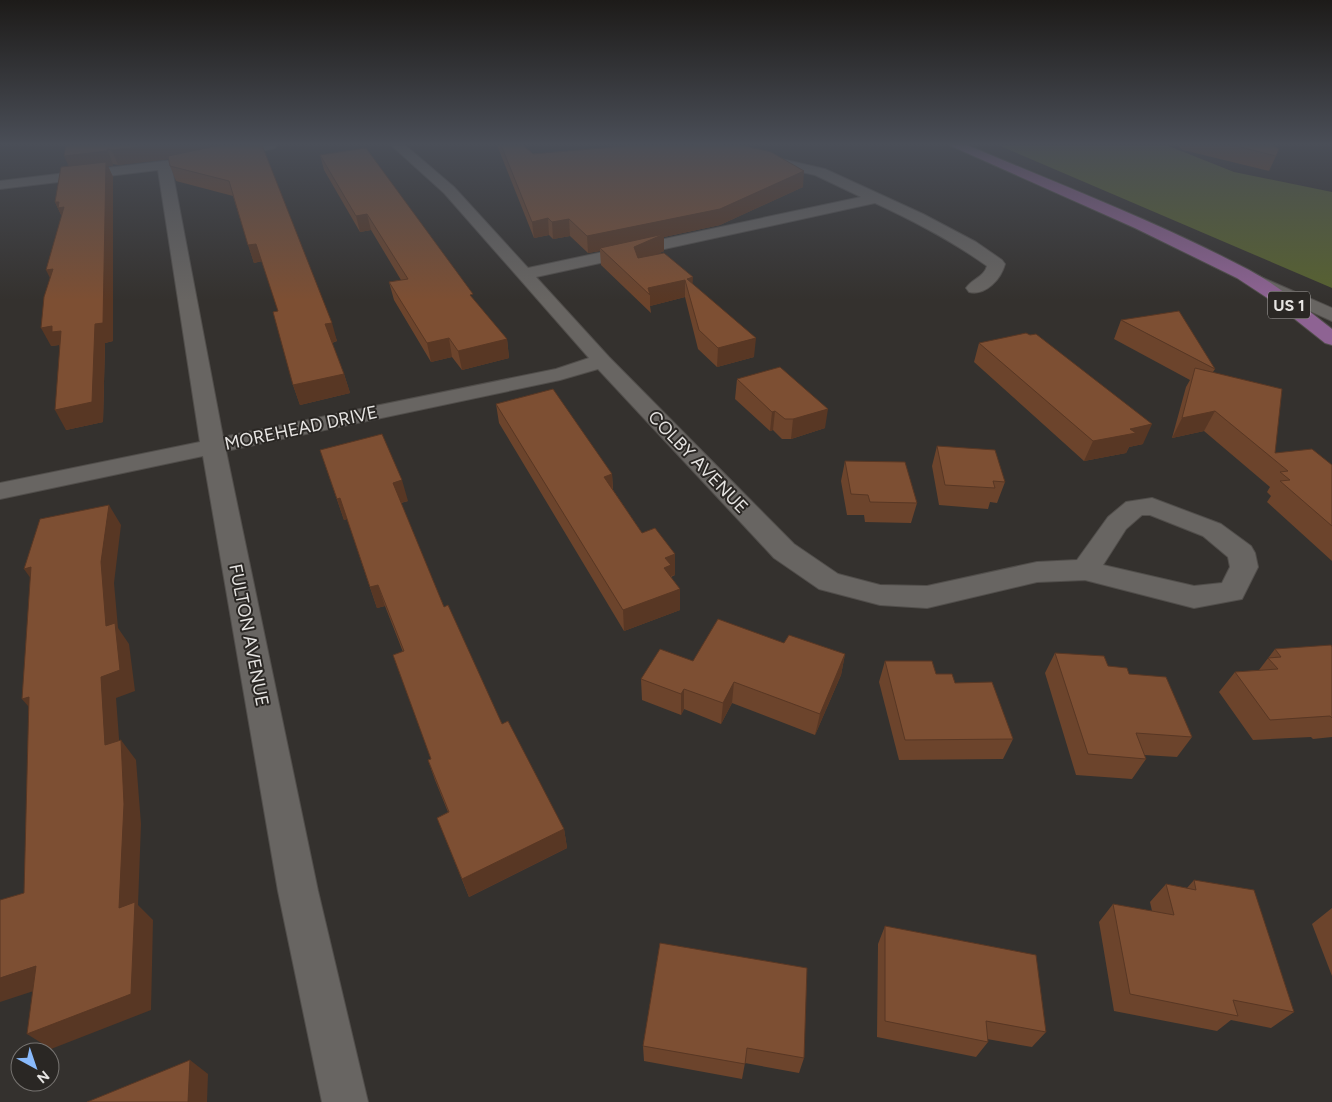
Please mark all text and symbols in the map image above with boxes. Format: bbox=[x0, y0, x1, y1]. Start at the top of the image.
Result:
road number: US 1 bbox=[1268, 292, 1310, 318]
street label: MOREHEAD DRIVE bbox=[222, 401, 380, 455]
street label: COLBY AVENUE bbox=[643, 406, 753, 518]
street label: FULTON AVENUE bbox=[224, 562, 274, 708]
north arrow bbox=[10, 1042, 60, 1092]
text: N bbox=[33, 1067, 53, 1087]

